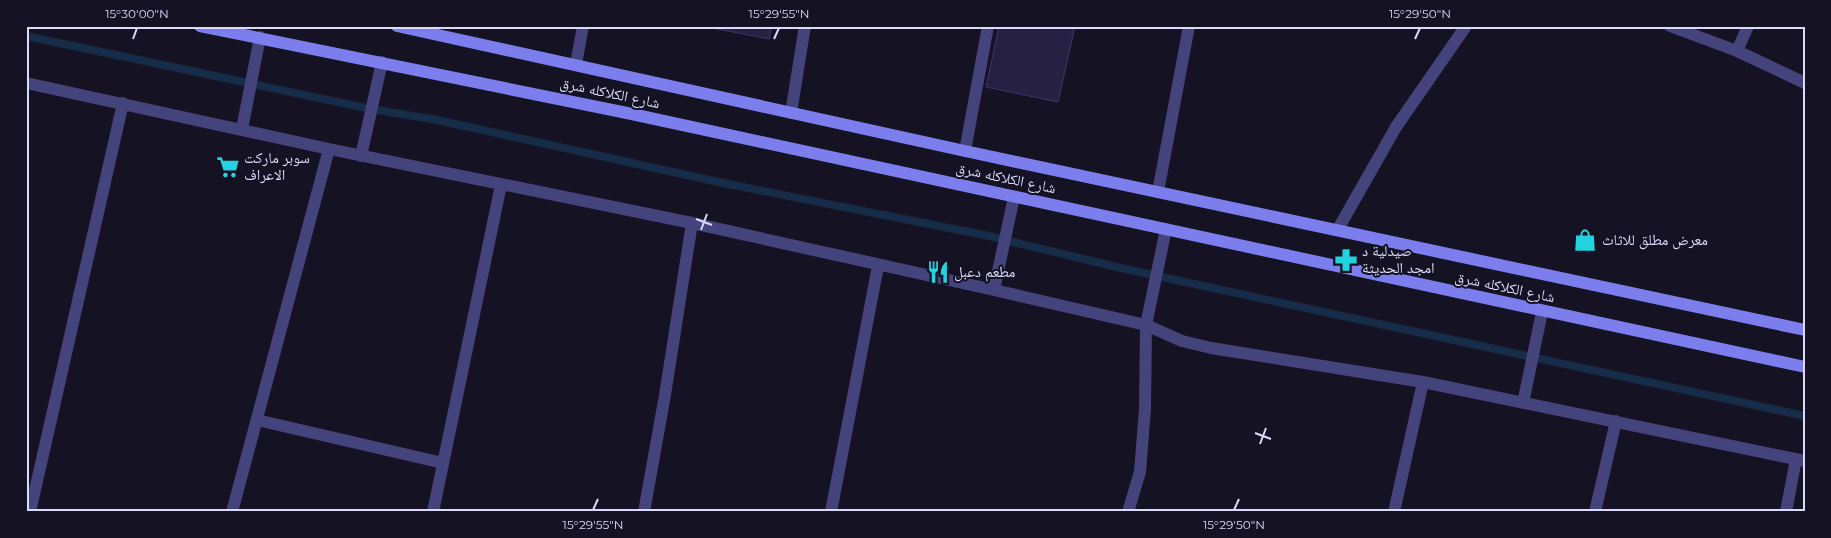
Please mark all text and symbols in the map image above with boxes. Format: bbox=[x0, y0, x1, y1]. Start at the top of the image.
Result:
text: 15°30'00"N bbox=[105, 6, 169, 21]
text: 15°29'55"N bbox=[749, 6, 809, 21]
text: 15°29'50"N bbox=[1389, 6, 1451, 21]
street label: شارع الكلاكله شرق bbox=[558, 73, 662, 113]
place label: سوبر ماركت الاعراف bbox=[244, 148, 310, 184]
supermarket icon: سوبر ماركت الاعراف bbox=[215, 154, 241, 180]
street label: شارع الكلاكله شرق bbox=[954, 158, 1058, 198]
shop icon: معرض مطلق للاثاث bbox=[1572, 227, 1598, 253]
place label: معرض مطلق للاثاث bbox=[1602, 230, 1708, 250]
place label: صيدلية د امجد الحديثة bbox=[1362, 241, 1435, 277]
pharmacy icon: صيدلية د امجد الحديثة bbox=[1333, 247, 1359, 273]
restaurant icon: مطعم دعبل bbox=[925, 259, 951, 285]
place label: مطعم دعبل bbox=[954, 262, 1016, 282]
street label: شارع الكلاكله شرق bbox=[1453, 267, 1557, 307]
text: 15°29'55"N bbox=[563, 517, 623, 532]
text: 15°29'50"N bbox=[1203, 517, 1265, 532]

